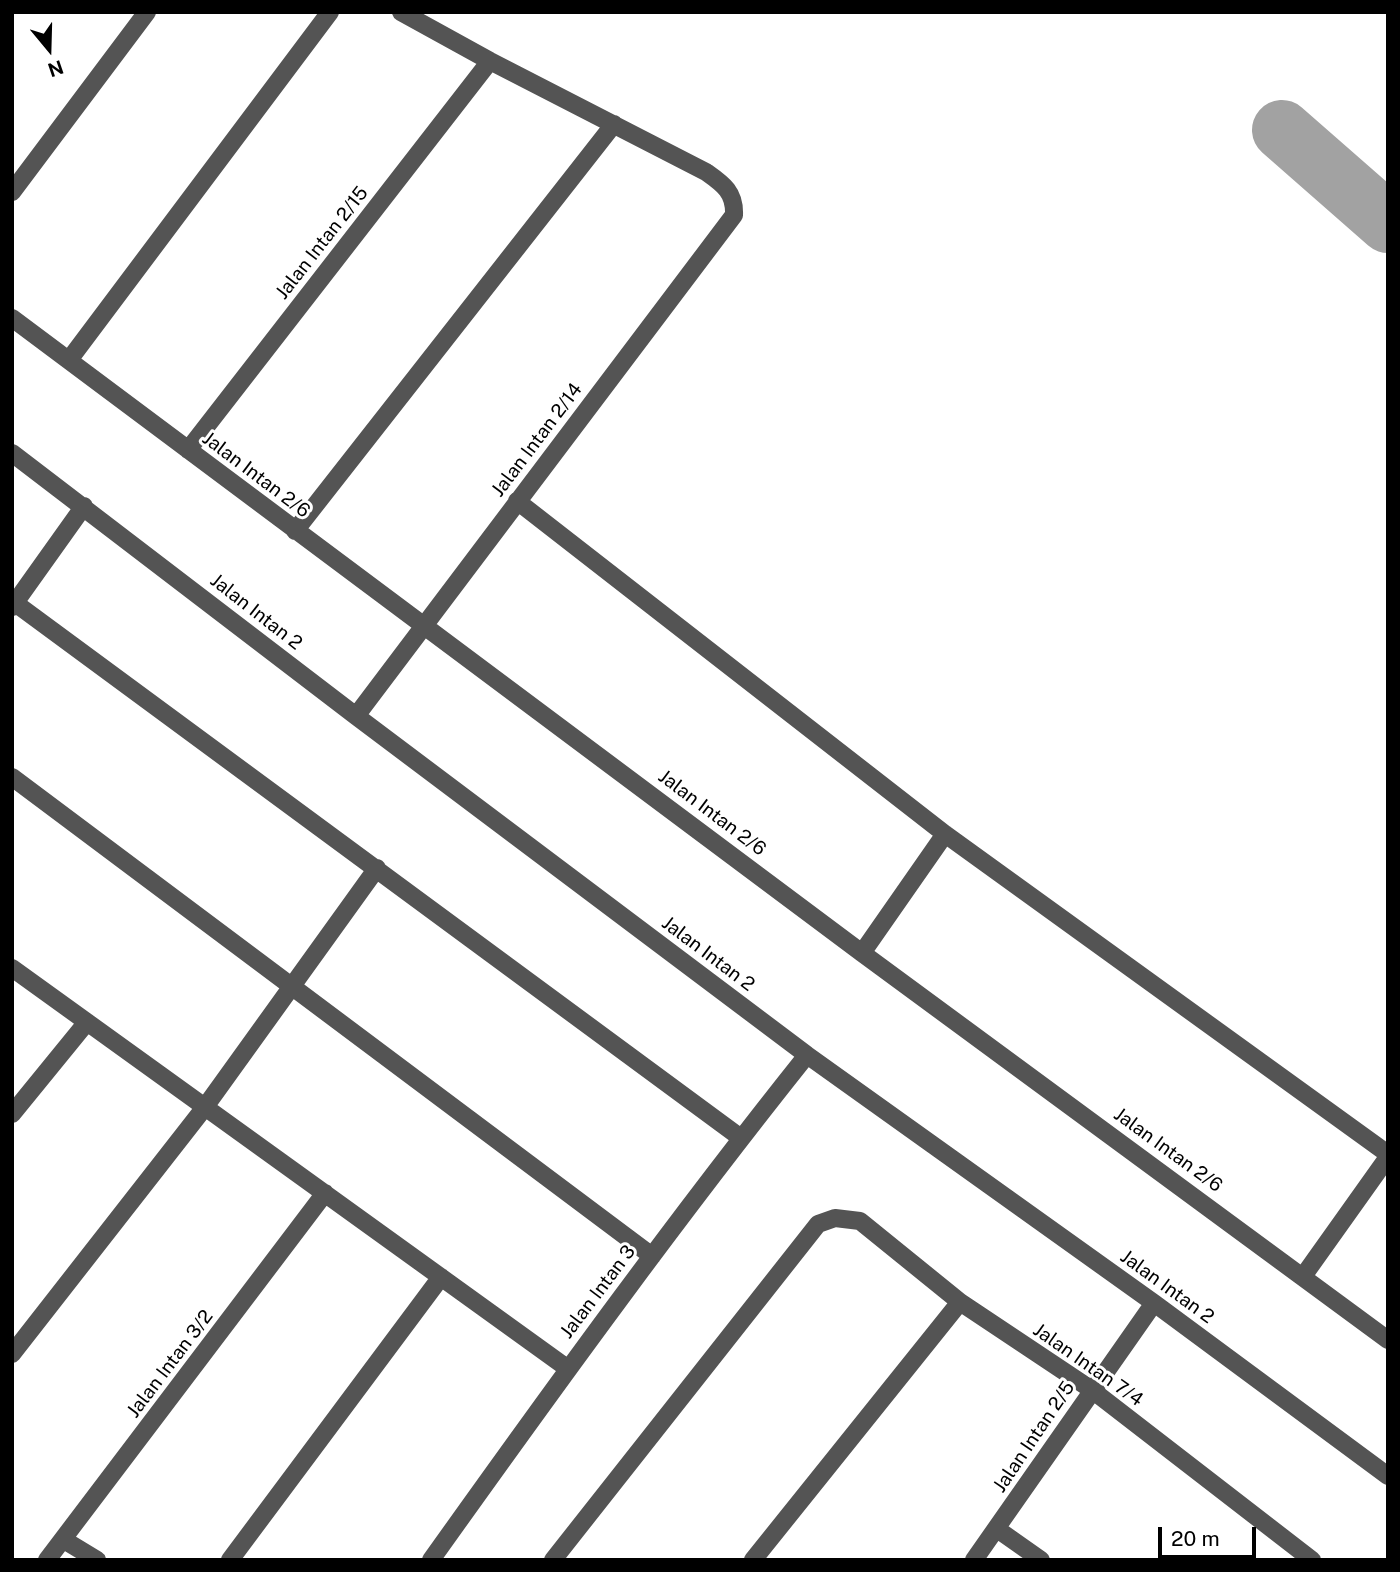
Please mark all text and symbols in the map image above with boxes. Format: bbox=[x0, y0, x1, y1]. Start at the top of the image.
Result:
north arrow bbox=[14, 14, 84, 84]
text: N bbox=[45, 56, 66, 82]
street label: Jalan Intan 2/15 bbox=[271, 182, 373, 304]
street label: Jalan Intan 2/14 bbox=[487, 379, 587, 501]
street label: Jalan Intan 2/6 bbox=[198, 427, 314, 523]
street label: Jalan Intan 2 bbox=[206, 569, 306, 655]
street label: Jalan Intan 2/6 bbox=[654, 765, 770, 861]
street label: Jalan Intan 2 bbox=[657, 912, 759, 996]
street label: Jalan Intan 2/6 bbox=[1109, 1103, 1227, 1197]
street label: Jalan Intan 3 bbox=[556, 1241, 640, 1343]
street label: Jalan Intan 2 bbox=[1116, 1245, 1218, 1329]
street label: Jalan Intan 3/2 bbox=[122, 1306, 218, 1422]
street label: Jalan Intan 7/4 bbox=[1029, 1319, 1147, 1411]
street label: Jalan Intan 2/5 bbox=[988, 1377, 1080, 1497]
scale bar bbox=[1162, 1512, 1260, 1556]
text: 20 m bbox=[1171, 1526, 1220, 1551]

